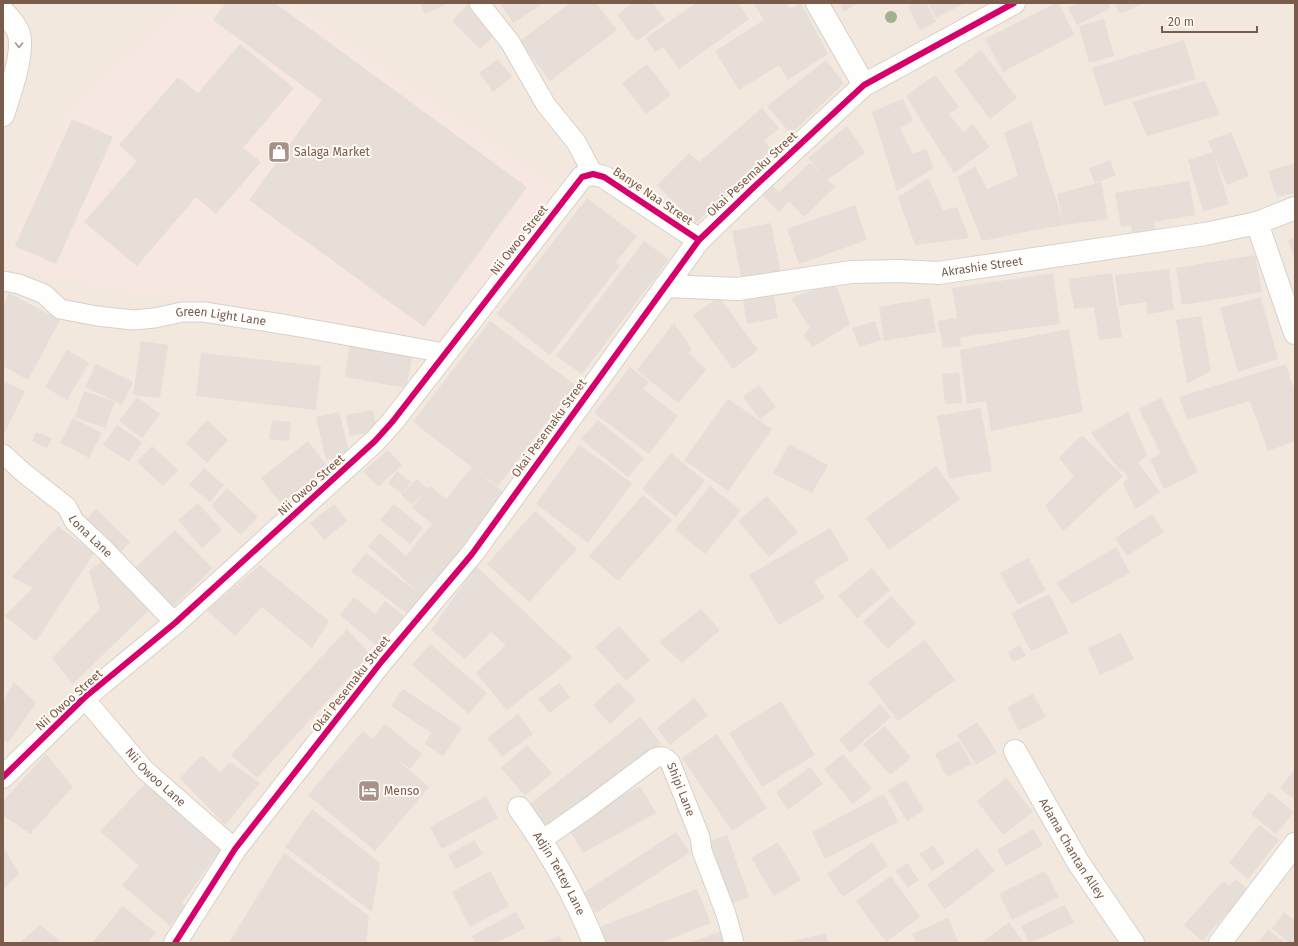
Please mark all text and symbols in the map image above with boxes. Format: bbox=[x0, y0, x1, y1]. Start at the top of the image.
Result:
scale bar bbox=[1162, 8, 1257, 34]
text: 20 m bbox=[1168, 15, 1194, 29]
one-way arrow bbox=[15, 42, 23, 48]
street label: Okai Pesemaku Street bbox=[704, 128, 801, 219]
shop icon: Salaga Market bbox=[266, 139, 292, 165]
place label: Salaga Market bbox=[294, 145, 371, 159]
street label: Banye Naa Street bbox=[610, 164, 696, 228]
street label: Nii Owoo Street bbox=[487, 202, 551, 278]
street label: Akrashie Street bbox=[941, 254, 1024, 279]
street label: Green Light Lane bbox=[174, 305, 267, 329]
street label: Okai Pesemaku Street bbox=[509, 376, 590, 480]
street label: Nii Owoo Street bbox=[275, 451, 348, 519]
street label: Lona Lane bbox=[65, 513, 115, 560]
street label: Okai Pesemaku Street bbox=[309, 633, 393, 735]
street label: Nii Owoo Street bbox=[33, 666, 106, 734]
street label: Nii Owoo Lane bbox=[123, 745, 189, 809]
street label: Shipi Lane bbox=[664, 761, 698, 818]
hotel icon: Menso bbox=[356, 778, 382, 804]
place label: Menso bbox=[384, 784, 420, 798]
street label: Adama Chantan Alley bbox=[1036, 796, 1108, 902]
street label: Adjin Tettey Lane bbox=[530, 829, 588, 917]

